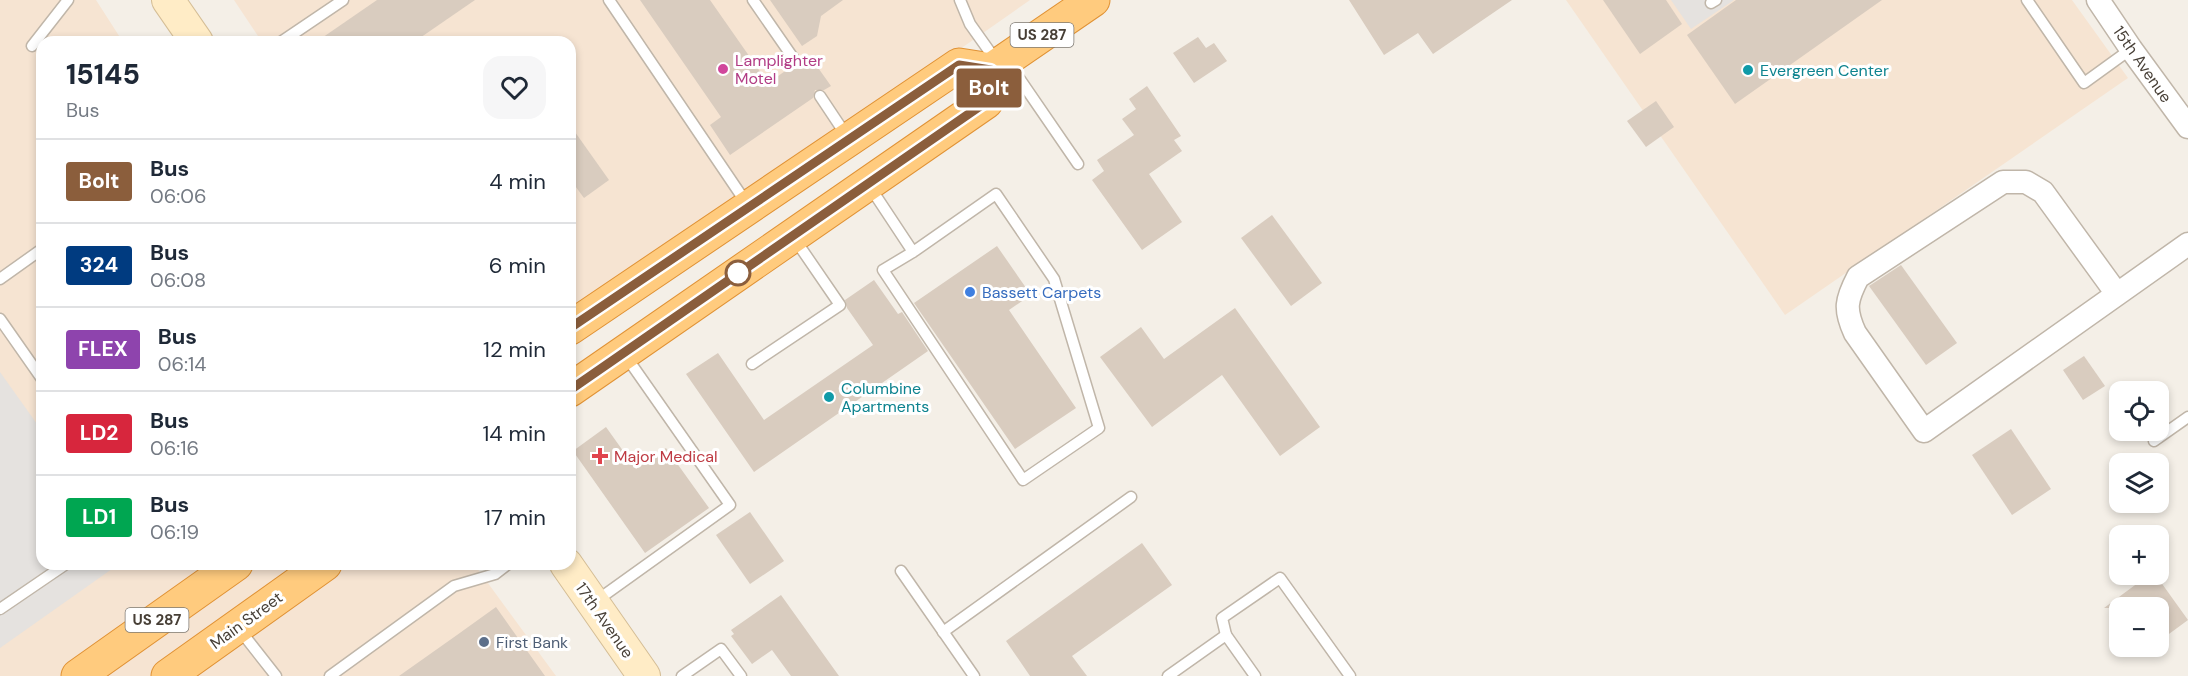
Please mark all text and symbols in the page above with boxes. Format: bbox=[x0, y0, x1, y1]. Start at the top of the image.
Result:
street label: 15th Avenue bbox=[2109, 22, 2177, 107]
road number: US 287 bbox=[1010, 23, 1074, 47]
place label: Lamplighter Motel bbox=[735, 50, 823, 89]
text: 15145 bbox=[66, 56, 140, 93]
button: heart bbox=[483, 56, 546, 119]
place label: Evergreen Center bbox=[1760, 60, 1889, 81]
marker: Lamplighter Motel bbox=[716, 62, 730, 76]
marker: Evergreen Center bbox=[1741, 63, 1755, 77]
line badge: Bolt bbox=[947, 68, 1031, 107]
text: Bolt bbox=[969, 74, 1009, 102]
text: Bus bbox=[66, 97, 100, 123]
text: Bus bbox=[150, 154, 189, 183]
text: Bolt bbox=[79, 167, 119, 195]
text: 4 min bbox=[489, 167, 546, 196]
text: 06:06 bbox=[150, 183, 207, 209]
text: Bus bbox=[150, 238, 189, 267]
text: 324 bbox=[80, 251, 118, 279]
text: 6 min bbox=[489, 251, 546, 280]
unlabelled marker bbox=[725, 260, 751, 286]
text: 06:08 bbox=[150, 267, 206, 293]
place label: Bassett Carpets bbox=[982, 282, 1101, 303]
marker: Bassett Carpets bbox=[963, 285, 977, 299]
text: Bus bbox=[158, 322, 197, 351]
text: FLEX bbox=[78, 335, 128, 363]
text: 12 min bbox=[483, 335, 546, 364]
text: 06:14 bbox=[158, 351, 206, 377]
place label: Columbine Apartments bbox=[841, 378, 929, 417]
map controls bbox=[2109, 381, 2169, 657]
button: locate bbox=[2109, 381, 2169, 441]
marker: Columbine Apartments bbox=[822, 390, 836, 404]
text: Bus bbox=[150, 406, 189, 435]
text: LD2 bbox=[80, 419, 118, 447]
text: 14 min bbox=[482, 419, 546, 448]
text: 06:16 bbox=[150, 435, 199, 461]
place label: Major Medical bbox=[614, 446, 718, 467]
marker: Major Medical bbox=[591, 447, 609, 465]
button: layers bbox=[2109, 453, 2169, 513]
text: Bus bbox=[150, 490, 189, 519]
text: LD1 bbox=[82, 503, 116, 531]
text: 17 min bbox=[484, 503, 546, 532]
text: 06:19 bbox=[150, 519, 199, 545]
button: + bbox=[2109, 525, 2169, 585]
street label: 17th Avenue bbox=[571, 578, 638, 662]
street label: Main Street bbox=[206, 587, 287, 654]
button: − bbox=[2109, 597, 2169, 657]
road number: US 287 bbox=[126, 608, 188, 632]
place label: First Bank bbox=[496, 632, 568, 653]
marker: First Bank bbox=[477, 635, 491, 649]

